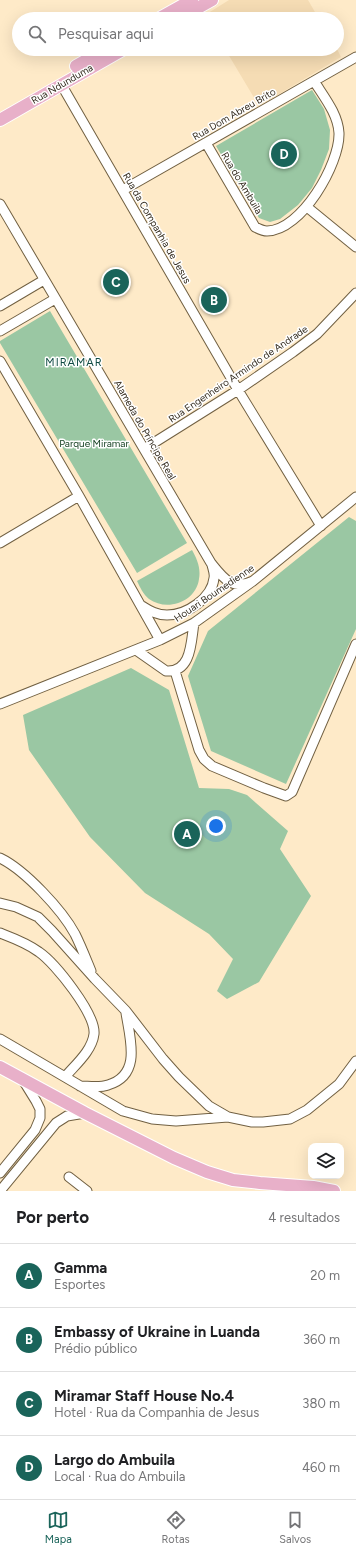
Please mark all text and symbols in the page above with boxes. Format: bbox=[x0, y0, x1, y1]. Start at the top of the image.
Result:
search box bbox=[12, 12, 344, 56]
icon: search bbox=[26, 23, 48, 45]
text: Pesquisar aqui bbox=[58, 25, 154, 43]
street label: Rua Ndunduma bbox=[29, 61, 95, 107]
street label: Rua Dom Abreu Brito bbox=[190, 85, 278, 143]
pin: D bbox=[271, 139, 297, 169]
street label: Rua do Ambuila bbox=[218, 150, 266, 216]
street label: Rua da Companhia de Jesus bbox=[120, 170, 194, 286]
pin: C bbox=[103, 267, 129, 297]
pin: B bbox=[201, 285, 227, 315]
street label: Rua Engenheiro Armindo de Andrade bbox=[166, 322, 311, 426]
district label: MIRAMAR bbox=[45, 356, 103, 369]
street label: Alameda do Príncipe Real bbox=[111, 378, 179, 482]
park label: Parque Miramar bbox=[59, 437, 129, 450]
street label: Houari Boumedienne bbox=[171, 561, 257, 625]
your location bbox=[206, 816, 226, 836]
pin: A bbox=[174, 819, 200, 849]
map controls bbox=[308, 1143, 344, 1179]
button: layers bbox=[308, 1143, 344, 1179]
text: Por perto bbox=[16, 1207, 89, 1227]
text: 4 resultados bbox=[268, 1210, 340, 1225]
text: Gamma bbox=[54, 1259, 107, 1277]
text: A bbox=[24, 1268, 34, 1283]
text: 20 m bbox=[310, 1268, 340, 1283]
text: Esportes bbox=[54, 1277, 105, 1292]
text: Embassy of Ukraine in Luanda bbox=[54, 1323, 260, 1341]
text: B bbox=[25, 1332, 33, 1347]
text: 360 m bbox=[303, 1332, 340, 1347]
text: Prédio público bbox=[54, 1341, 137, 1356]
text: Miramar Staff House No.4 bbox=[54, 1387, 234, 1405]
text: C bbox=[24, 1396, 34, 1411]
text: 380 m bbox=[302, 1396, 340, 1411]
text: Hotel · Rua da Companhia de Jesus bbox=[54, 1405, 259, 1420]
text: Largo do Ambuila bbox=[54, 1451, 175, 1469]
text: D bbox=[24, 1460, 34, 1475]
text: 460 m bbox=[302, 1460, 340, 1475]
text: Local · Rua do Ambuila bbox=[54, 1469, 185, 1484]
tab: Mapa bbox=[45, 1509, 72, 1546]
tab: Rotas bbox=[161, 1509, 190, 1546]
tab: Salvos bbox=[279, 1509, 311, 1546]

